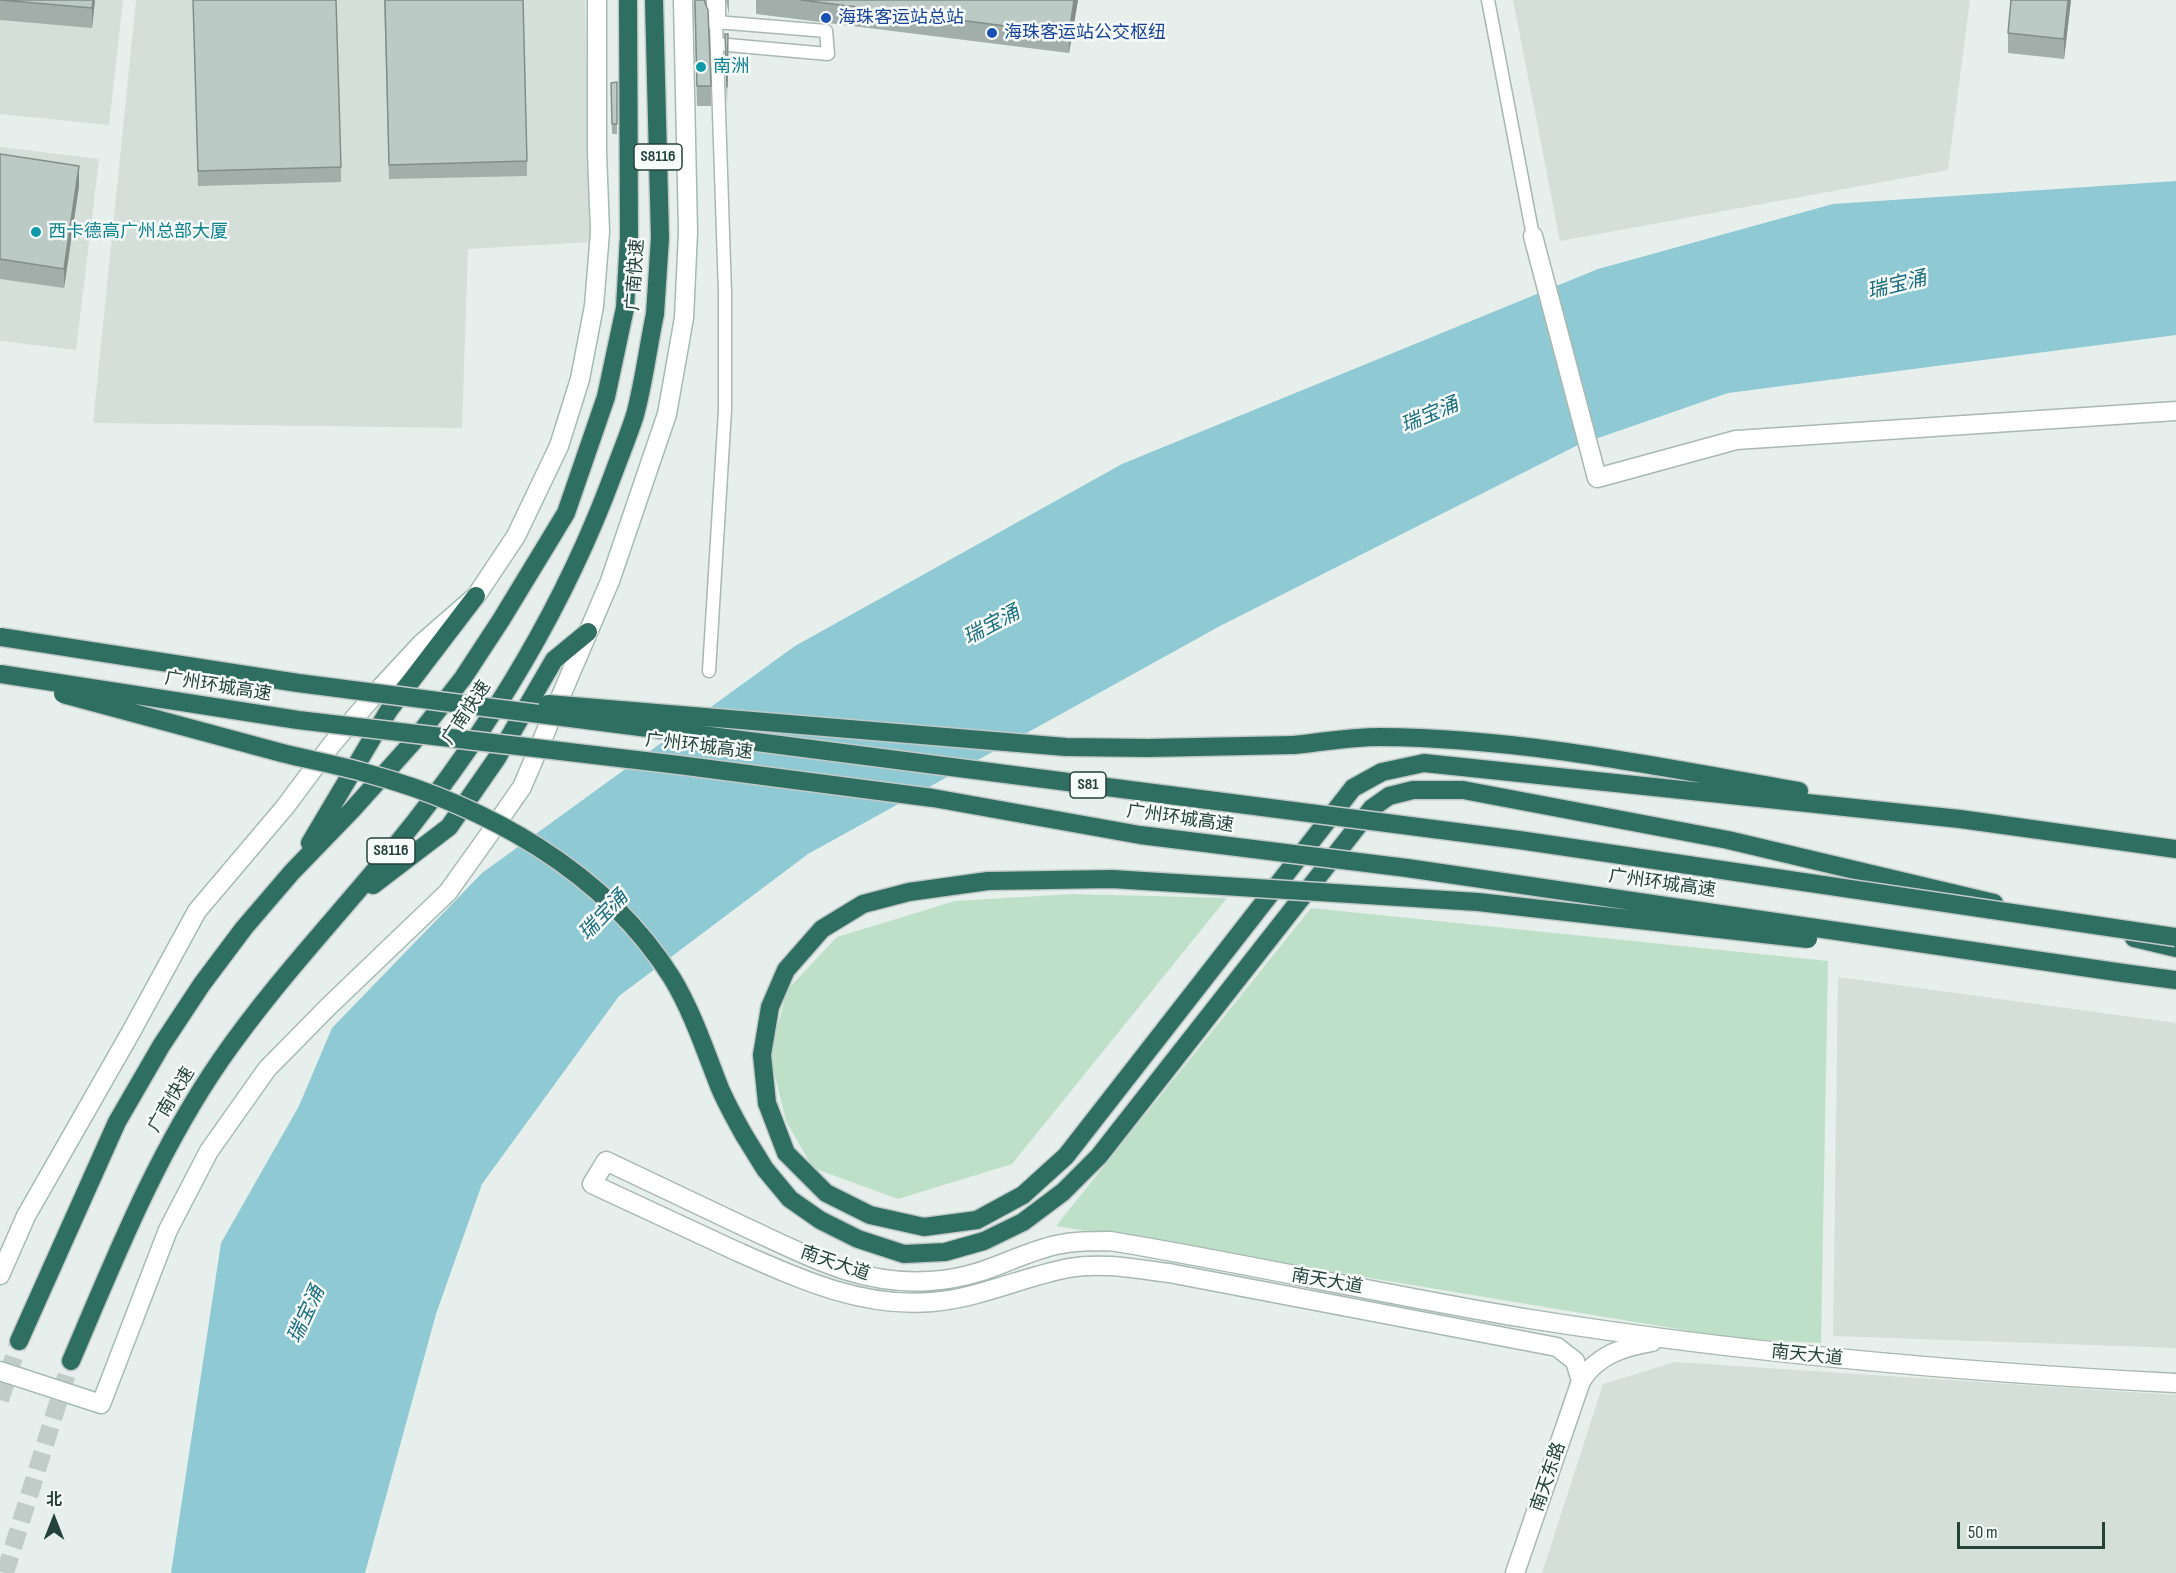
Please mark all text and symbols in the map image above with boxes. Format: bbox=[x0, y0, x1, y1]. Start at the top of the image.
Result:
place label: 海珠客运站总站 bbox=[838, 7, 964, 29]
marker: 海珠客运站总站 bbox=[819, 11, 833, 25]
place label: 海珠客运站公交枢纽 bbox=[1004, 22, 1166, 44]
marker: 海珠客运站公交枢纽 bbox=[985, 26, 999, 40]
place label: 南洲 bbox=[713, 56, 749, 78]
marker: 南洲 bbox=[694, 60, 708, 74]
road number: S8116 bbox=[634, 144, 682, 170]
place label: 西卡德高广州总部大厦 bbox=[48, 221, 228, 243]
marker: 西卡德高广州总部大厦 bbox=[29, 225, 43, 239]
street label: 广南快速 bbox=[623, 238, 649, 312]
water label: 瑞宝涌 bbox=[1865, 267, 1929, 305]
water label: 瑞宝涌 bbox=[1398, 393, 1462, 439]
water label: 瑞宝涌 bbox=[960, 601, 1024, 651]
street label: 广州环城高速 bbox=[163, 668, 273, 706]
street label: 广南快速 bbox=[438, 677, 496, 749]
street label: 广州环城高速 bbox=[644, 730, 754, 764]
road number: S81 bbox=[1070, 772, 1106, 798]
street label: 广州环城高速 bbox=[1125, 801, 1235, 837]
road number: S8116 bbox=[367, 838, 415, 864]
street label: 广州环城高速 bbox=[1607, 866, 1717, 902]
water label: 瑞宝涌 bbox=[575, 886, 633, 946]
street label: 广南快速 bbox=[144, 1064, 200, 1136]
street label: 南天大道 bbox=[797, 1242, 873, 1286]
street label: 南天大道 bbox=[1290, 1265, 1364, 1299]
water label: 瑞宝涌 bbox=[283, 1283, 331, 1347]
street label: 南天大道 bbox=[1770, 1341, 1844, 1371]
street label: 南天东路 bbox=[1527, 1439, 1571, 1515]
north arrow bbox=[24, 1489, 84, 1549]
text: 北 bbox=[46, 1491, 62, 1510]
scale bar bbox=[1960, 1510, 2108, 1548]
text: 50 m bbox=[1968, 1522, 1998, 1543]

